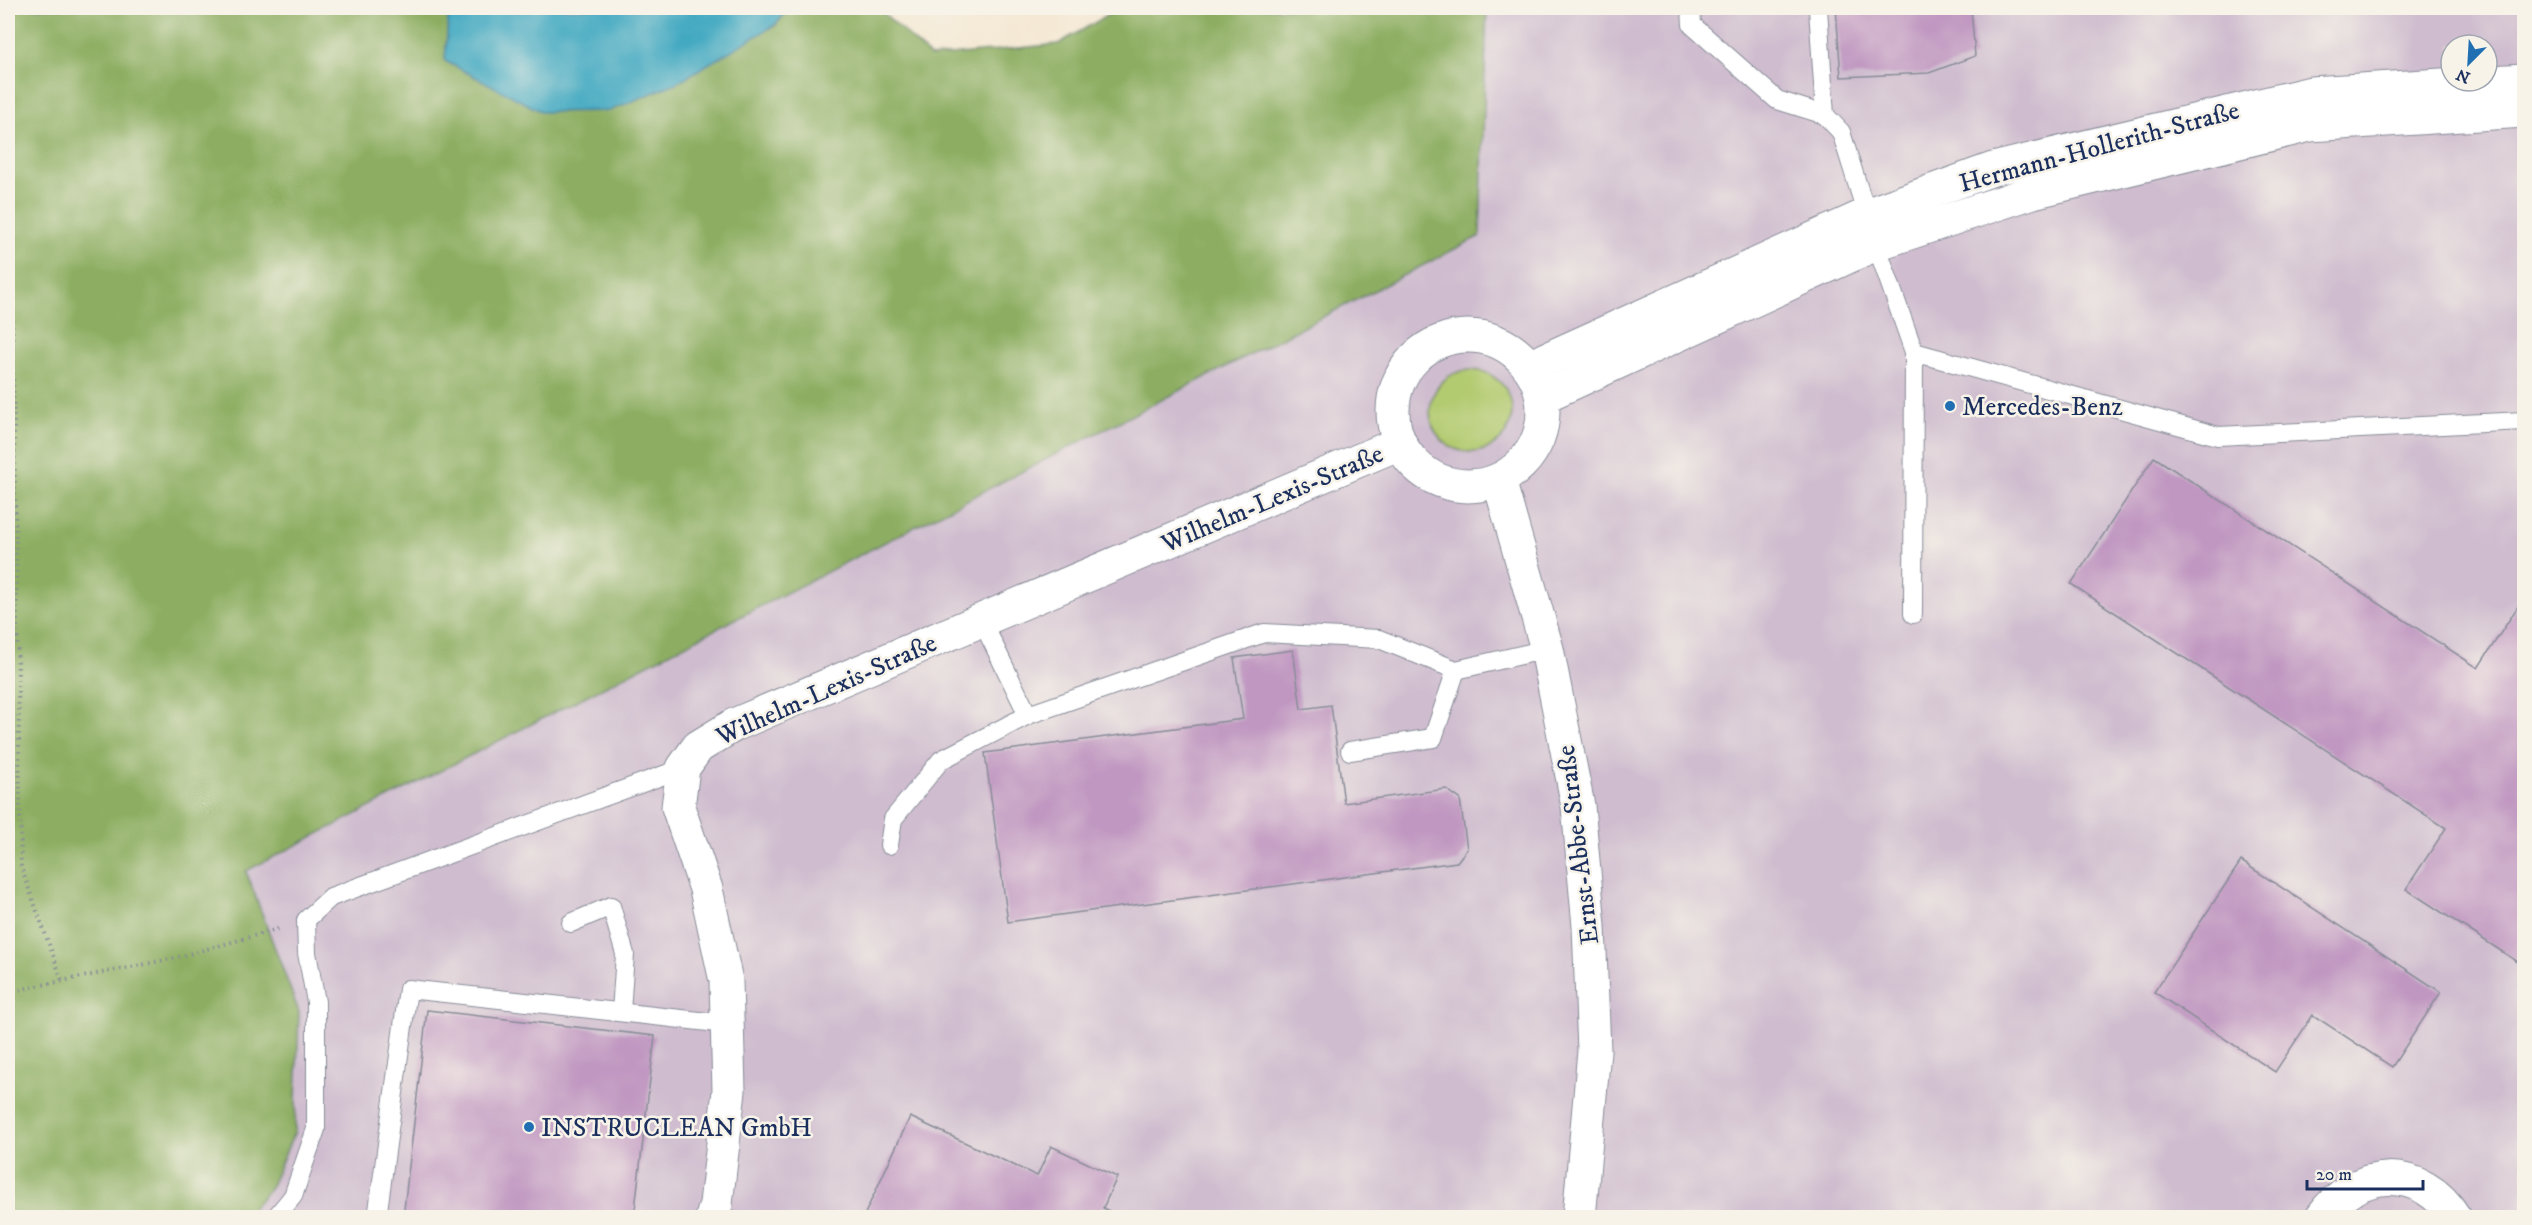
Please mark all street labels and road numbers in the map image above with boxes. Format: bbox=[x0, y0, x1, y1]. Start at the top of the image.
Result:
street label: Hermann-Hollerith-Straße bbox=[1956, 94, 2243, 201]
street label: Wilhelm-Lexis-Straße bbox=[1156, 438, 1389, 561]
street label: Wilhelm-Lexis-Straße bbox=[710, 627, 942, 754]
street label: Ernst-Abbe-Straße bbox=[1550, 743, 1607, 946]

